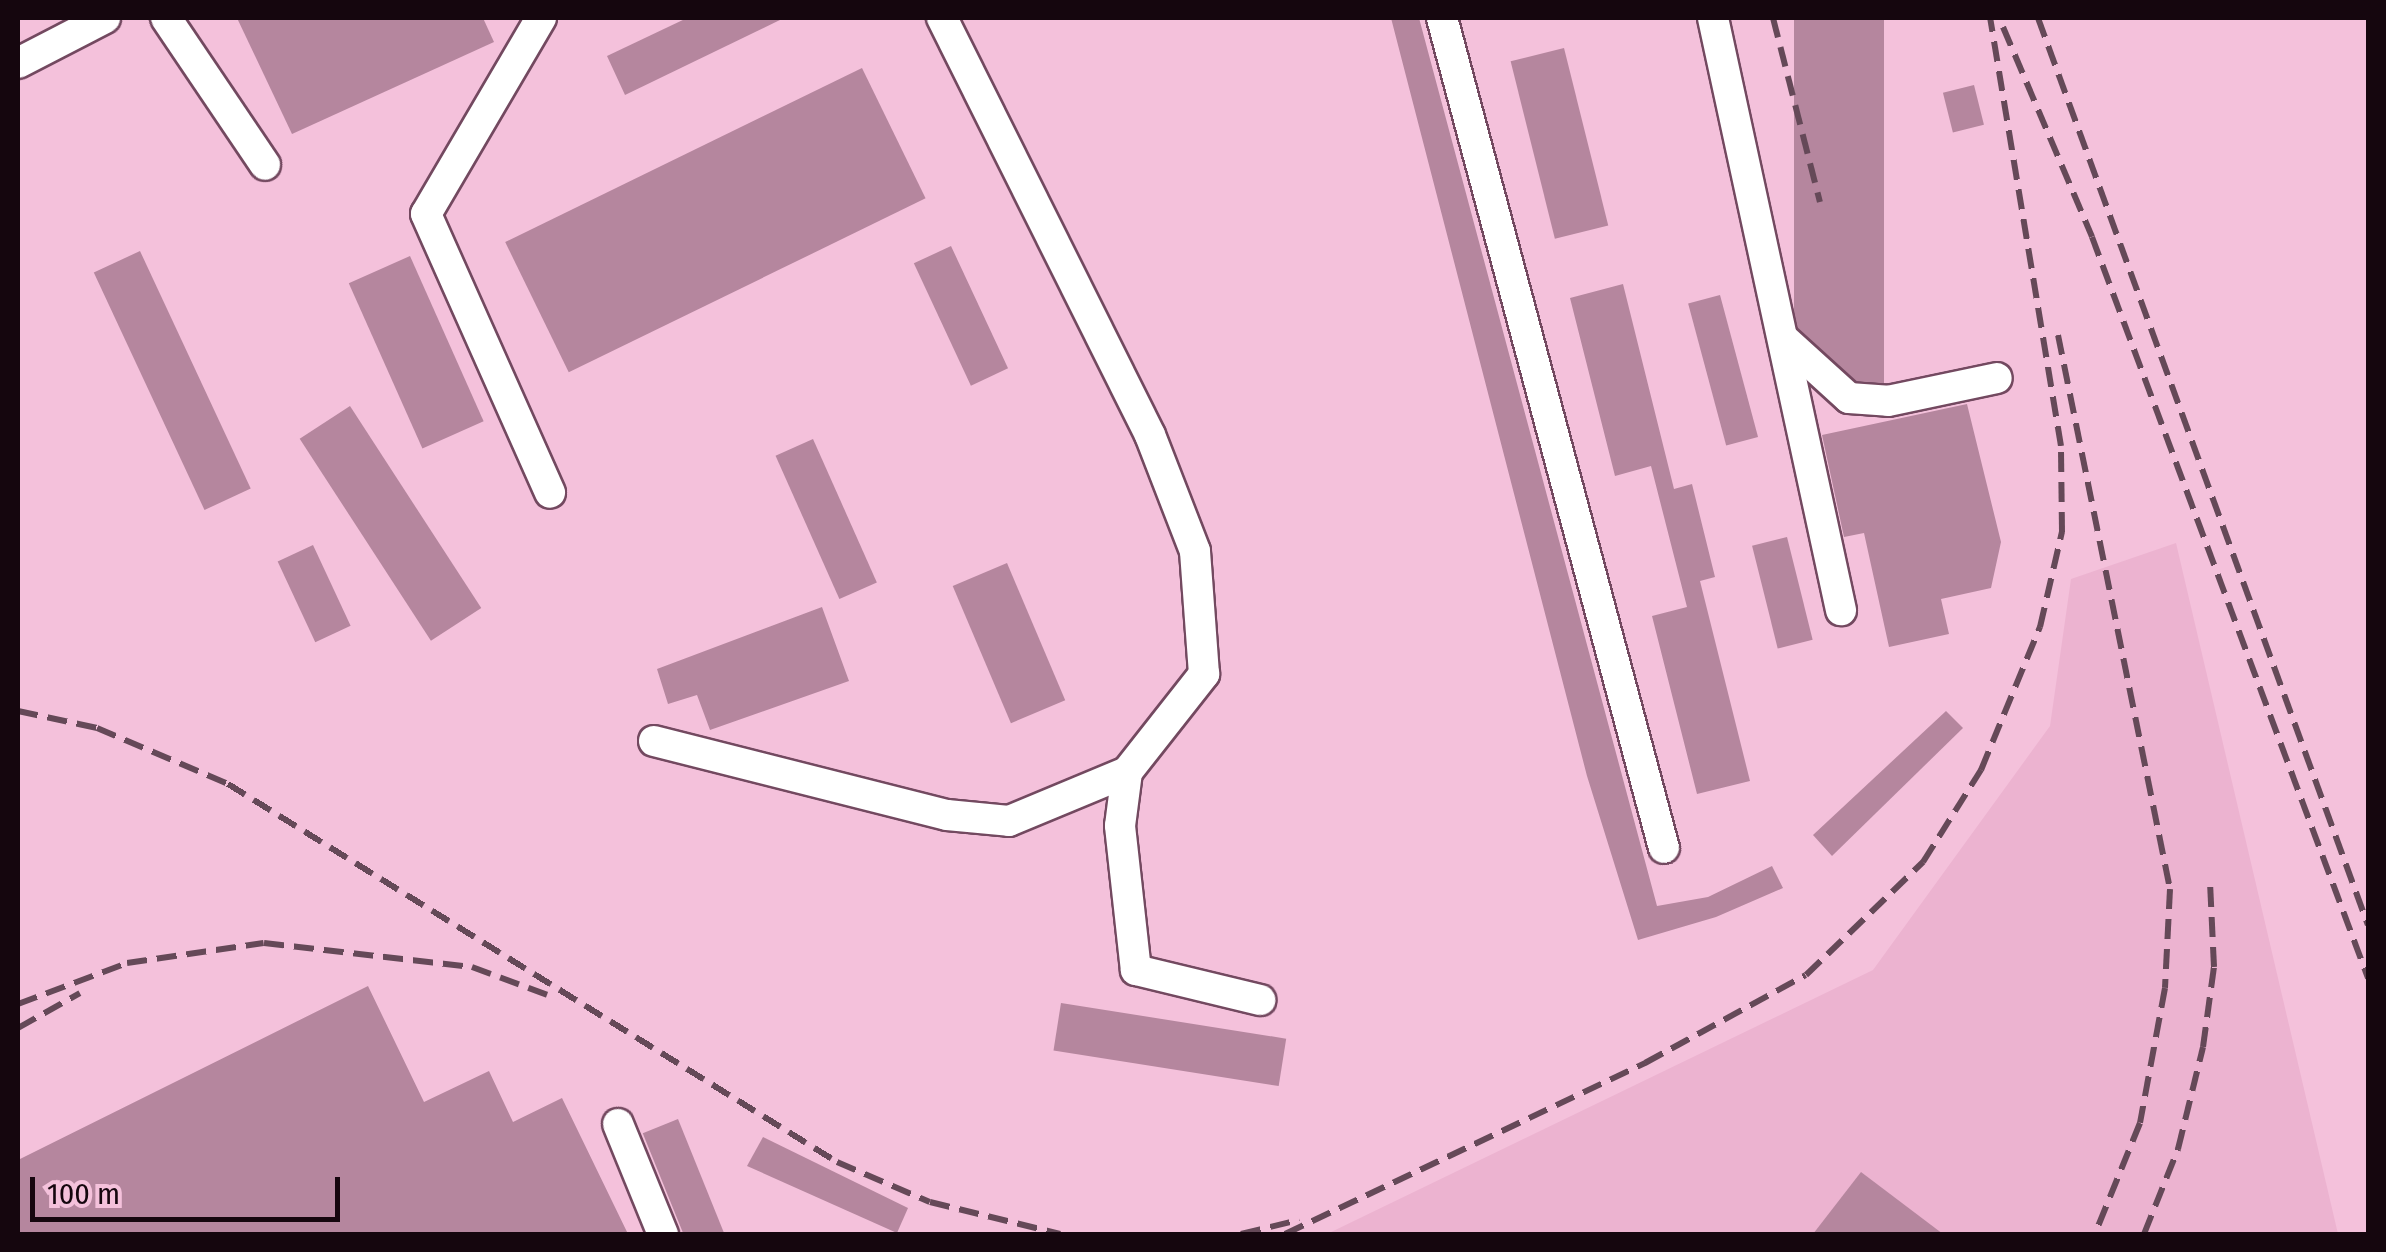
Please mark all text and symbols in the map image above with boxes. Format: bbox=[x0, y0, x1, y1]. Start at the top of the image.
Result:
scale bar bbox=[35, 1157, 345, 1219]
text: 100 m bbox=[47, 1176, 120, 1212]

